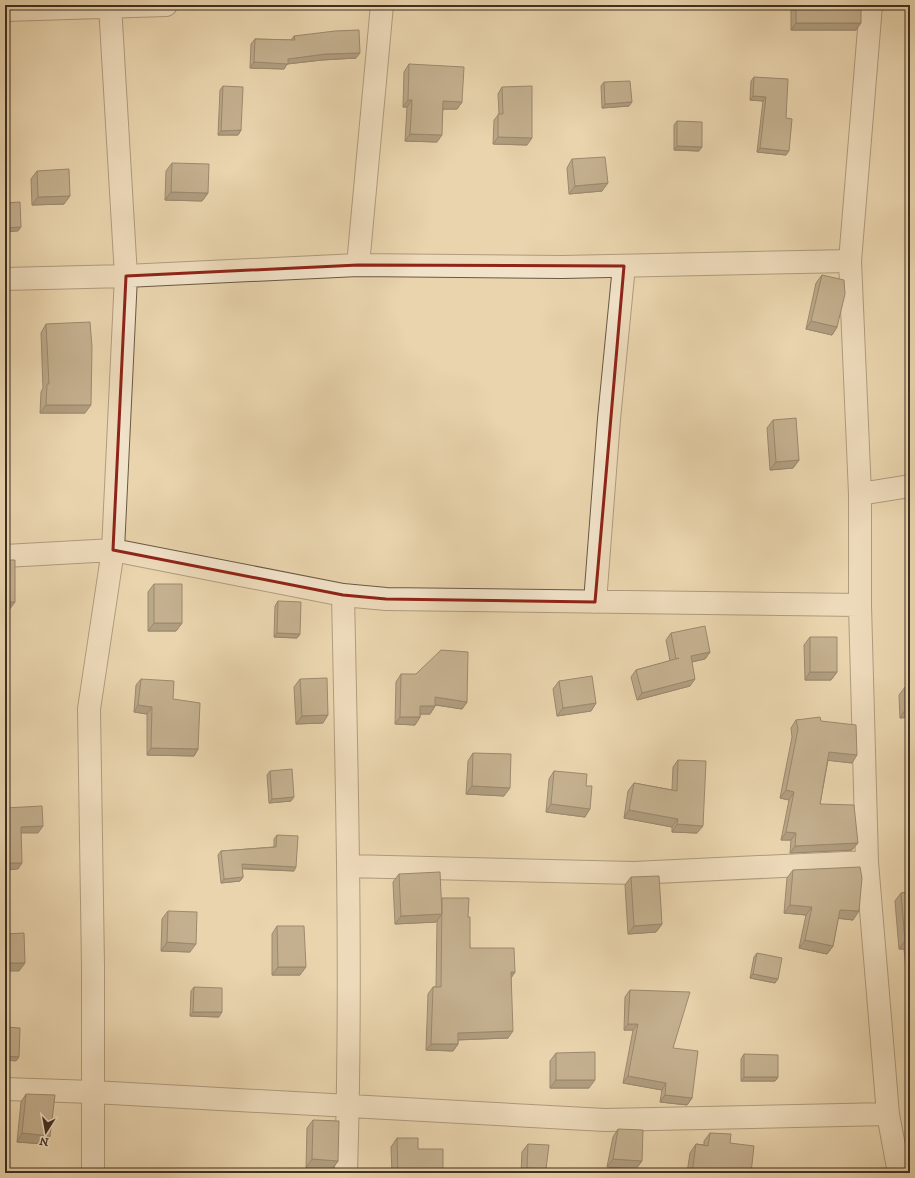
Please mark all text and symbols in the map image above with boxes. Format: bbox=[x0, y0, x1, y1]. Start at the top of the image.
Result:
north arrow bbox=[26, 1112, 66, 1152]
text: N bbox=[39, 1133, 50, 1149]

